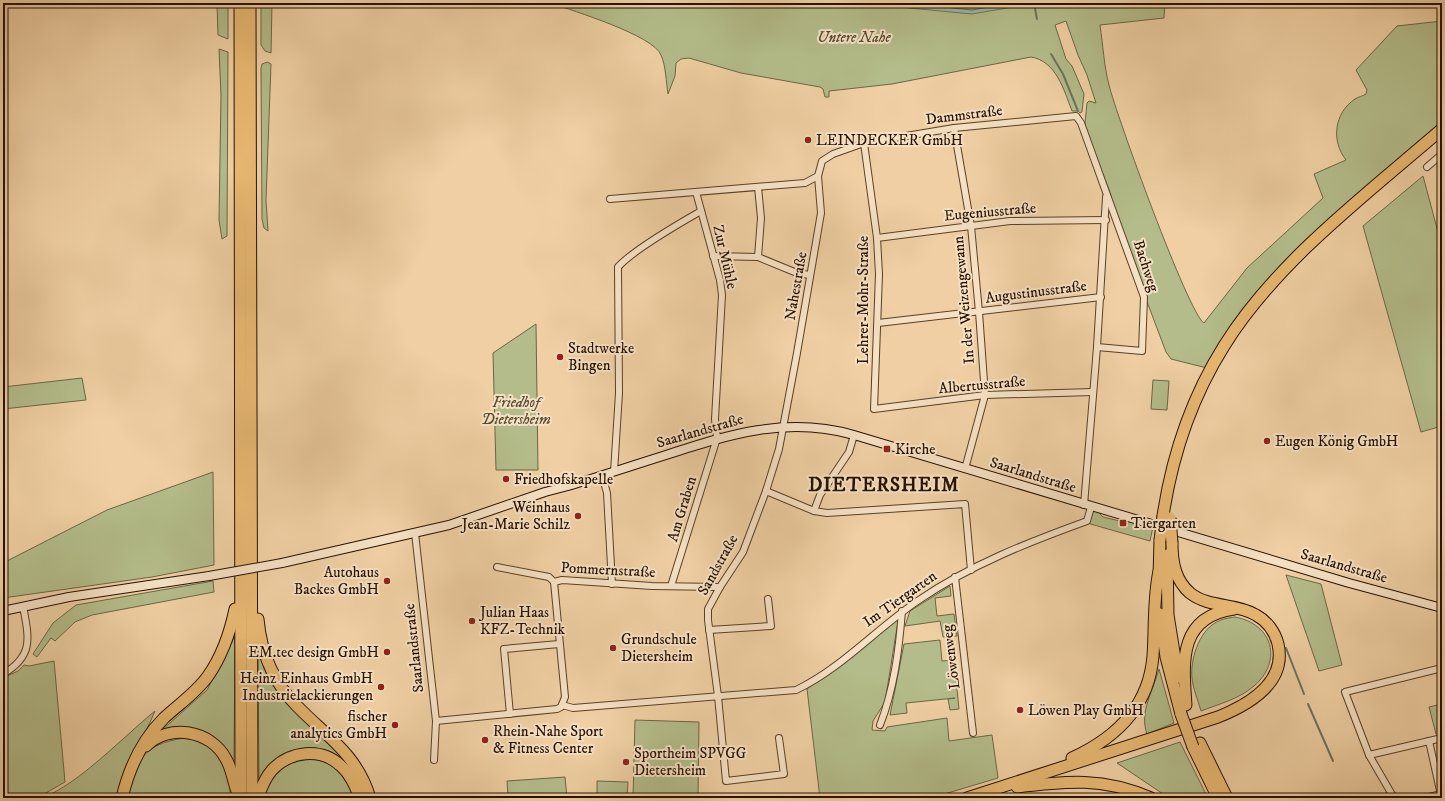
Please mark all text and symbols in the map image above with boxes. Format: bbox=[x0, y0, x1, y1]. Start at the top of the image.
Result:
park label: Untere Nahe bbox=[817, 28, 892, 47]
street label: Dammstraße bbox=[925, 101, 1003, 129]
place label: LEINDECKER GmbH bbox=[816, 131, 963, 150]
marker: LEINDECKER GmbH bbox=[803, 135, 813, 145]
street label: Eugeniusstraße bbox=[943, 199, 1037, 225]
street label: Zur Mühle bbox=[708, 223, 742, 291]
street label: In der Weizengewann bbox=[949, 235, 979, 365]
street label: Lehrer-Mohr-Straße bbox=[854, 236, 873, 364]
street label: Bachweg bbox=[1129, 238, 1163, 295]
street label: Nahestraße bbox=[781, 250, 811, 322]
street label: Augustinusstraße bbox=[984, 276, 1088, 308]
place label: Stadtwerke Bingen bbox=[568, 339, 634, 375]
marker: Stadtwerke Bingen bbox=[555, 352, 565, 362]
street label: Albertusstraße bbox=[938, 372, 1026, 398]
park label: Friedhof Dietersheim bbox=[481, 393, 551, 429]
street label: Saarlandstraße bbox=[654, 410, 746, 452]
place label: Eugen König GmbH bbox=[1275, 432, 1398, 451]
marker: Eugen König GmbH bbox=[1262, 436, 1272, 446]
place label: Kirche bbox=[895, 440, 935, 459]
marker: Kirche bbox=[882, 444, 892, 454]
street label: Saarlandstraße bbox=[988, 453, 1078, 497]
place label: Friedhofskapelle bbox=[514, 470, 613, 489]
marker: Friedhofskapelle bbox=[501, 474, 511, 484]
street label: Am Graben bbox=[663, 474, 701, 544]
district label: DIETERSHEIM bbox=[808, 474, 960, 497]
place label: Weinhaus Jean-Marie Schilz bbox=[460, 498, 570, 534]
marker: Weinhaus Jean-Marie Schilz bbox=[573, 511, 583, 521]
place label: Tiergarten bbox=[1131, 514, 1196, 533]
marker: Tiergarten bbox=[1118, 518, 1128, 528]
street label: Sandstraße bbox=[694, 531, 742, 599]
street label: Saarlandstraße bbox=[1298, 545, 1390, 587]
street label: Pommernstraße bbox=[560, 558, 656, 582]
place label: Autohaus Backes GmbH bbox=[294, 563, 379, 599]
street label: Im Tiergarten bbox=[859, 567, 941, 631]
marker: Autohaus Backes GmbH bbox=[382, 576, 392, 586]
street label: Saarlandstraße bbox=[400, 603, 428, 693]
place label: Julian Haas KFZ-Technik bbox=[478, 603, 566, 639]
marker: Julian Haas KFZ-Technik bbox=[467, 616, 477, 626]
street label: Löwenweg bbox=[938, 623, 964, 690]
place label: Grundschule Dietersheim bbox=[621, 630, 697, 666]
place label: EM.tec design GmbH bbox=[248, 643, 379, 662]
marker: Grundschule Dietersheim bbox=[608, 643, 618, 653]
marker: EM.tec design GmbH bbox=[382, 647, 392, 657]
place label: Heinz Einhaus GmbH Industrielackierungen bbox=[240, 669, 373, 705]
marker: Heinz Einhaus GmbH Industrielackierungen bbox=[376, 682, 386, 692]
place label: Löwen Play GmbH bbox=[1028, 701, 1144, 720]
marker: Löwen Play GmbH bbox=[1015, 705, 1025, 715]
place label: fischer analytics GmbH bbox=[290, 707, 387, 743]
marker: fischer analytics GmbH bbox=[390, 720, 400, 730]
place label: Rhein-Nahe Sport & Fitness Center bbox=[493, 722, 604, 758]
marker: Rhein-Nahe Sport & Fitness Center bbox=[480, 735, 490, 745]
place label: Sportheim SPVGG Dietersheim bbox=[634, 744, 747, 780]
marker: Sportheim SPVGG Dietersheim bbox=[621, 757, 631, 767]

